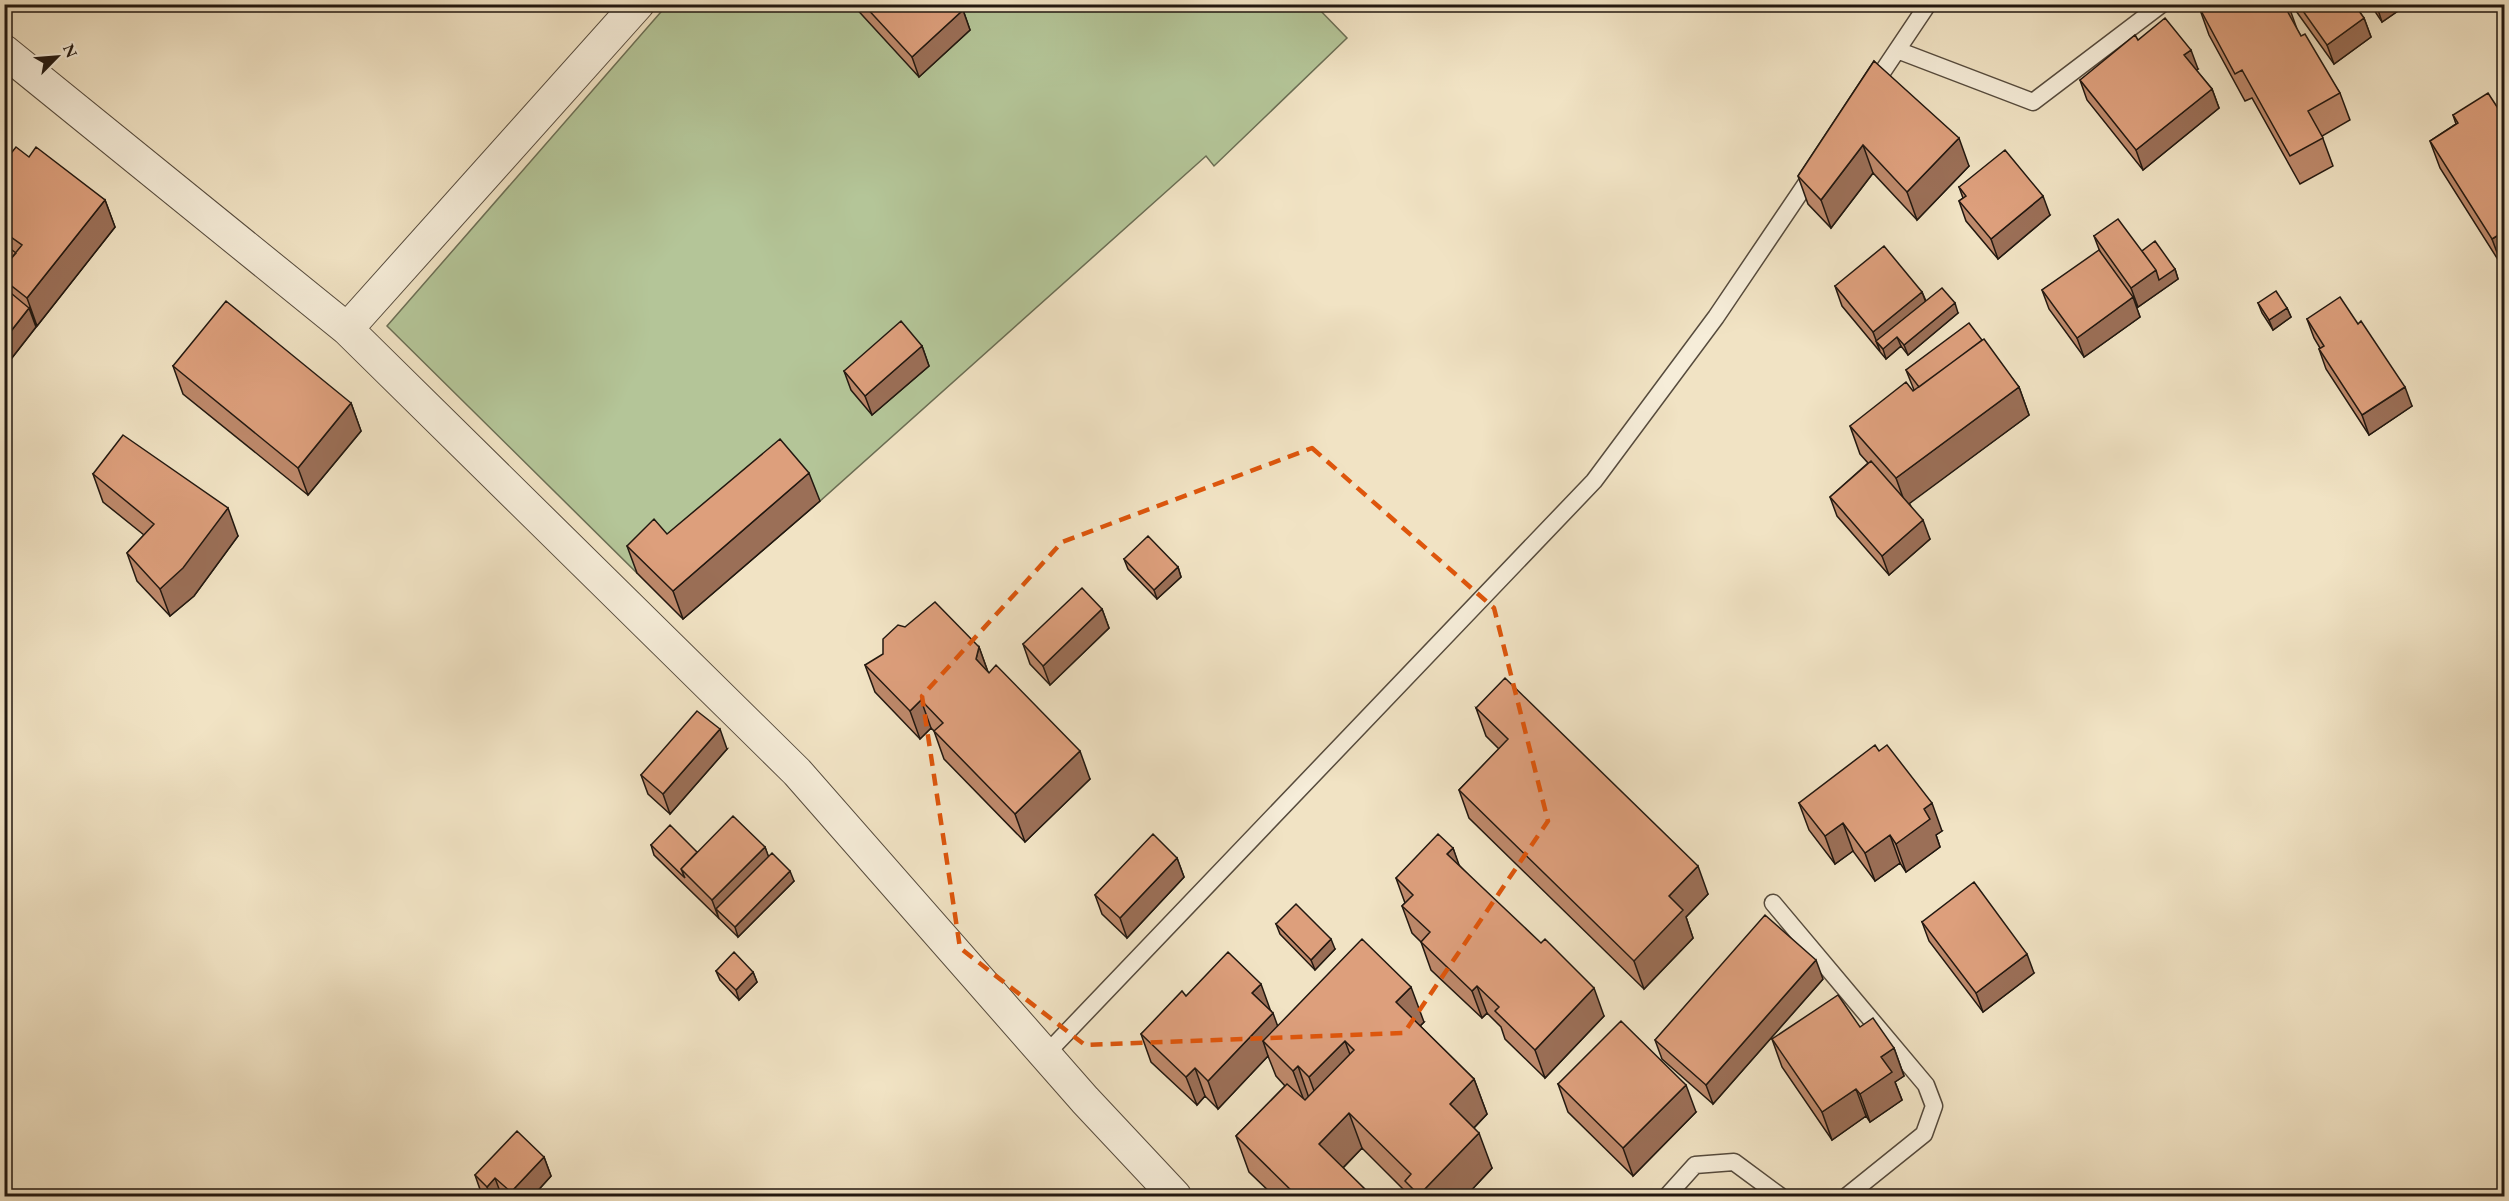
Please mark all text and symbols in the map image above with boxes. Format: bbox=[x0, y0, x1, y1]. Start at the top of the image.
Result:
north arrow bbox=[27, 27, 87, 87]
text: N bbox=[58, 41, 82, 61]

